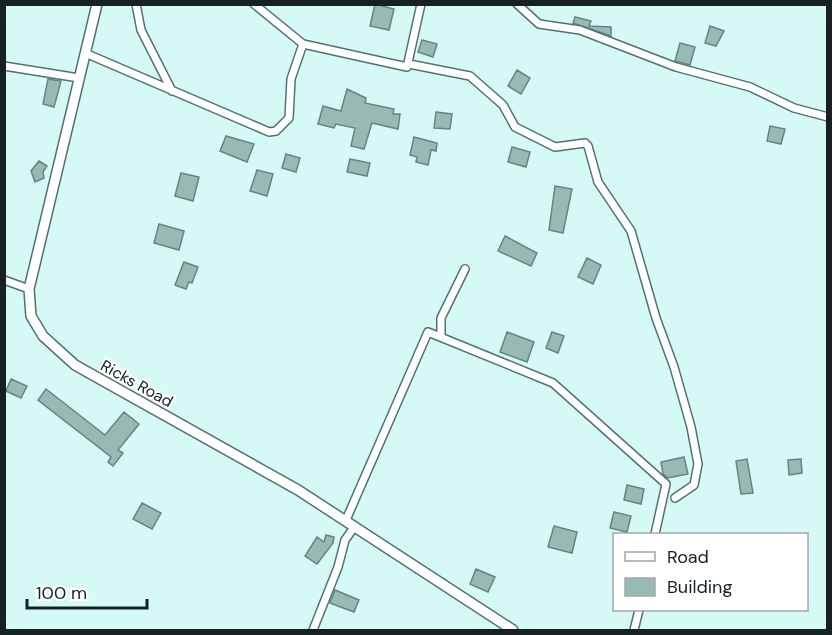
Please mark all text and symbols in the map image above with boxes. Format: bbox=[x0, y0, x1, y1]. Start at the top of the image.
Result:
street label: Ricks Road bbox=[97, 355, 177, 412]
legend bbox=[613, 533, 808, 611]
text: Road bbox=[667, 545, 709, 569]
scale bar bbox=[27, 572, 147, 610]
text: Building bbox=[667, 575, 732, 599]
text: 100 m bbox=[36, 581, 87, 605]

